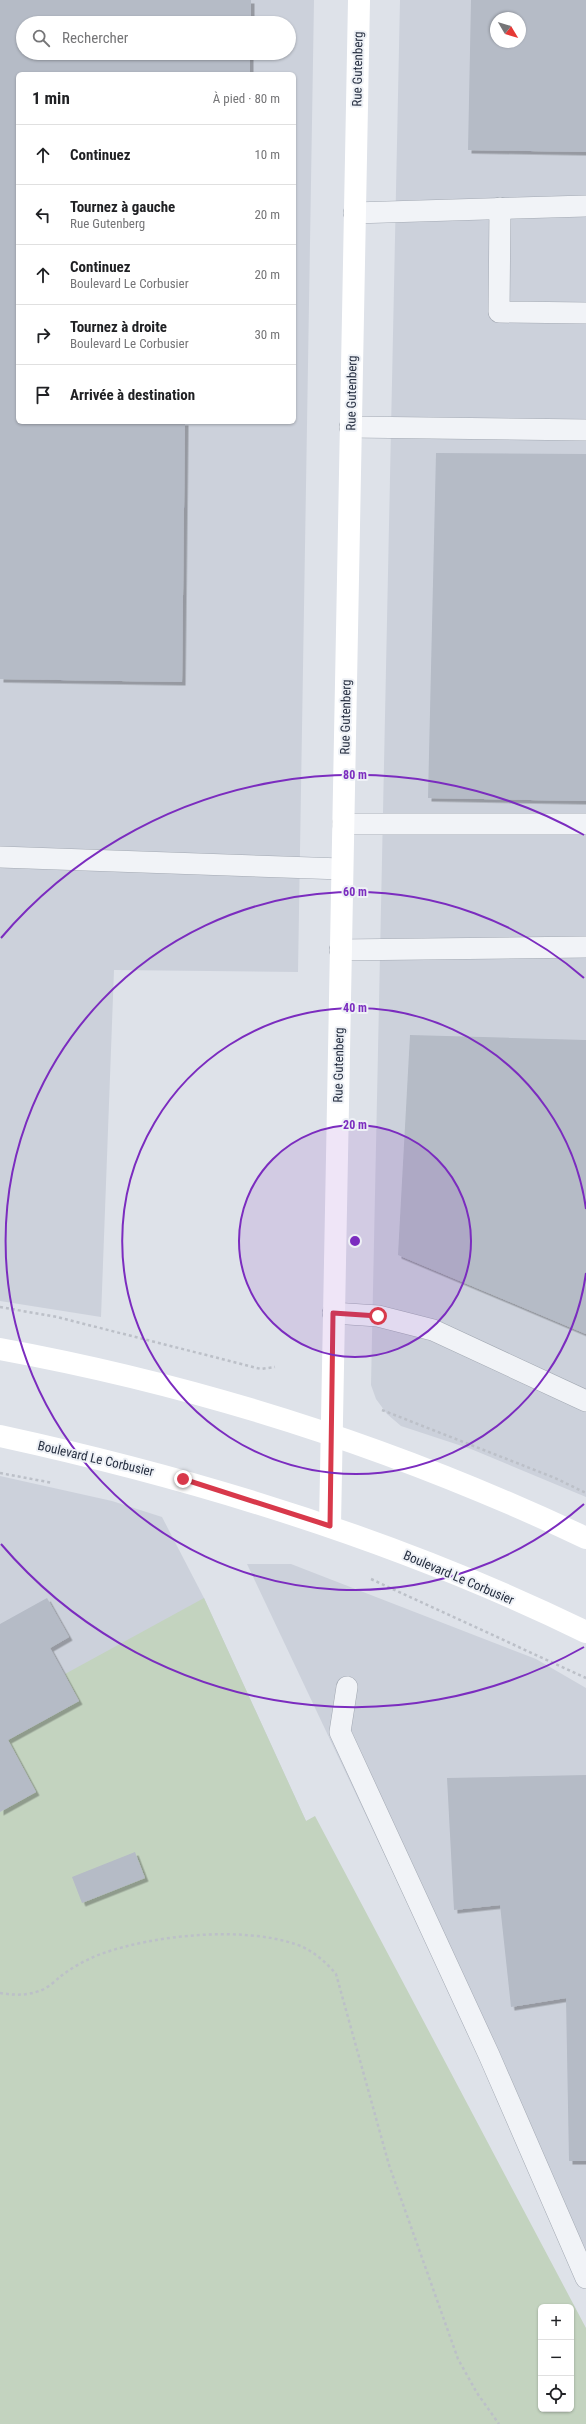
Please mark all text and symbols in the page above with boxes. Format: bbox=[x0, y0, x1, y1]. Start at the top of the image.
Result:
north arrow bbox=[490, 12, 526, 48]
search box bbox=[16, 16, 296, 60]
icon: search bbox=[30, 27, 52, 49]
text: Rechercher bbox=[62, 29, 128, 47]
street label: Rue Gutenberg bbox=[349, 31, 366, 107]
text: 1 min bbox=[32, 88, 70, 108]
text: À pied · 80 m bbox=[213, 91, 280, 106]
icon: ahead bbox=[32, 144, 54, 166]
text: Continuez bbox=[70, 146, 131, 164]
text: 10 m bbox=[254, 147, 280, 162]
text: Tournez à gauche bbox=[70, 198, 175, 216]
icon: left bbox=[32, 204, 54, 226]
text: 20 m bbox=[254, 207, 280, 222]
text: Rue Gutenberg bbox=[70, 216, 145, 231]
text: Continuez bbox=[70, 258, 131, 276]
icon: ahead bbox=[32, 264, 54, 286]
text: 20 m bbox=[254, 267, 280, 282]
text: Boulevard Le Corbusier bbox=[70, 276, 189, 291]
text: Tournez à droite bbox=[70, 318, 167, 336]
icon: right bbox=[32, 324, 54, 346]
text: 30 m bbox=[254, 327, 280, 342]
text: Boulevard Le Corbusier bbox=[70, 336, 189, 351]
street label: Rue Gutenberg bbox=[343, 355, 360, 431]
icon: arrive bbox=[32, 384, 54, 406]
text: Arrivée à destination bbox=[70, 386, 195, 404]
street label: Rue Gutenberg bbox=[337, 679, 354, 755]
text: 80 m bbox=[343, 768, 367, 782]
text: 60 m bbox=[343, 885, 367, 899]
text: 40 m bbox=[343, 1001, 367, 1015]
street label: Rue Gutenberg bbox=[330, 1027, 347, 1103]
text: 20 m bbox=[343, 1118, 367, 1132]
centre of rings bbox=[348, 1234, 362, 1248]
route start bbox=[369, 1307, 387, 1325]
street label: Boulevard Le Corbusier bbox=[36, 1438, 155, 1479]
route end bbox=[174, 1470, 192, 1488]
street label: Boulevard Le Corbusier bbox=[401, 1547, 516, 1608]
map controls bbox=[538, 2304, 574, 2412]
button: + bbox=[538, 2304, 574, 2340]
button: − bbox=[538, 2340, 574, 2376]
button: locate bbox=[538, 2376, 574, 2412]

